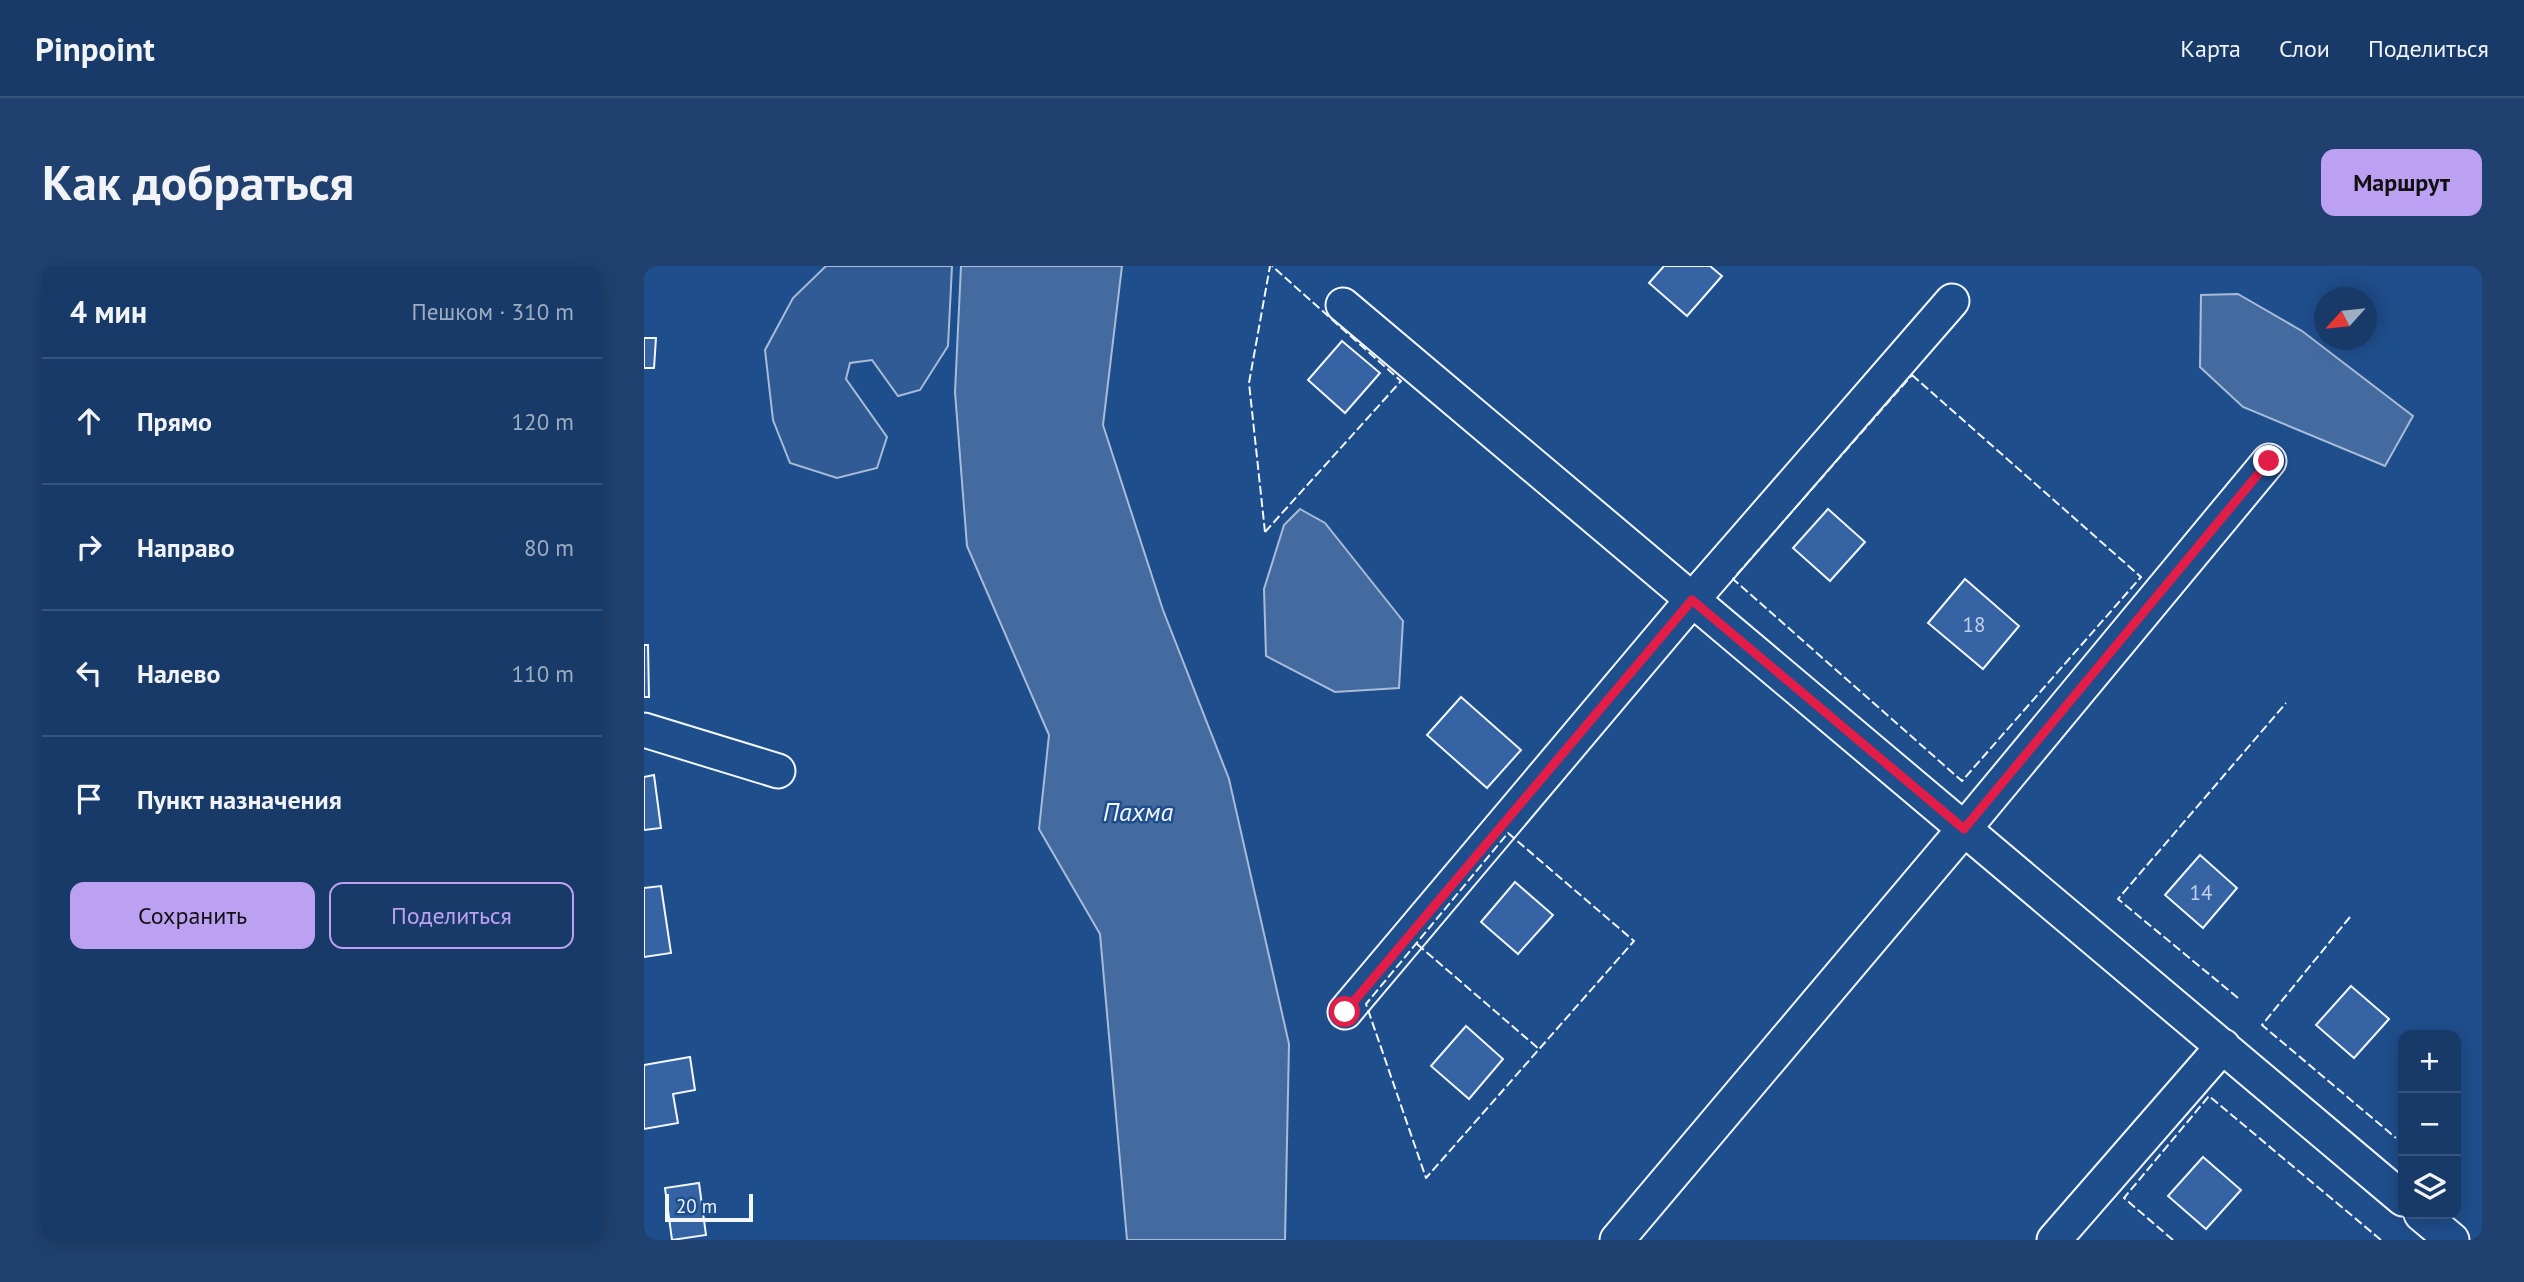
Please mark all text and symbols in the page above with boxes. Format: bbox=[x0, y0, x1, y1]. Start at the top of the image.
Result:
text: Pinpoint bbox=[35, 27, 155, 70]
text: Карта bbox=[2180, 33, 2241, 64]
text: Слои bbox=[2279, 33, 2330, 64]
text: Поделиться bbox=[2368, 33, 2489, 64]
button: Маршрут bbox=[2321, 149, 2482, 216]
text: Как добраться bbox=[42, 150, 354, 214]
north arrow bbox=[2314, 287, 2377, 350]
text: 4 мин bbox=[70, 292, 147, 331]
text: Пешком · 310 m bbox=[411, 297, 574, 326]
icon: ahead bbox=[70, 402, 108, 440]
text: Прямо bbox=[137, 405, 212, 438]
text: 120 m bbox=[512, 407, 574, 436]
route end bbox=[2253, 445, 2284, 476]
icon: right bbox=[70, 528, 108, 566]
text: Направо bbox=[137, 531, 235, 564]
text: 80 m bbox=[524, 533, 574, 562]
house number: 18 bbox=[1963, 611, 1985, 638]
icon: left bbox=[70, 654, 108, 692]
text: Налево bbox=[137, 657, 221, 690]
text: 110 m bbox=[512, 659, 574, 688]
icon: arrive bbox=[70, 780, 108, 818]
text: Пункт назначения bbox=[137, 783, 342, 816]
water label: Пахма bbox=[1103, 795, 1174, 828]
house number: 14 bbox=[2190, 879, 2212, 906]
button: Сохранить bbox=[70, 882, 315, 949]
button: Поделиться bbox=[329, 882, 574, 949]
route start bbox=[1329, 996, 1360, 1027]
map controls bbox=[2398, 1030, 2461, 1219]
button: + bbox=[2398, 1030, 2461, 1093]
button: − bbox=[2398, 1093, 2461, 1156]
button: layers bbox=[2398, 1156, 2461, 1219]
scale bar bbox=[665, 1191, 752, 1223]
text: 20 m bbox=[676, 1194, 717, 1218]

